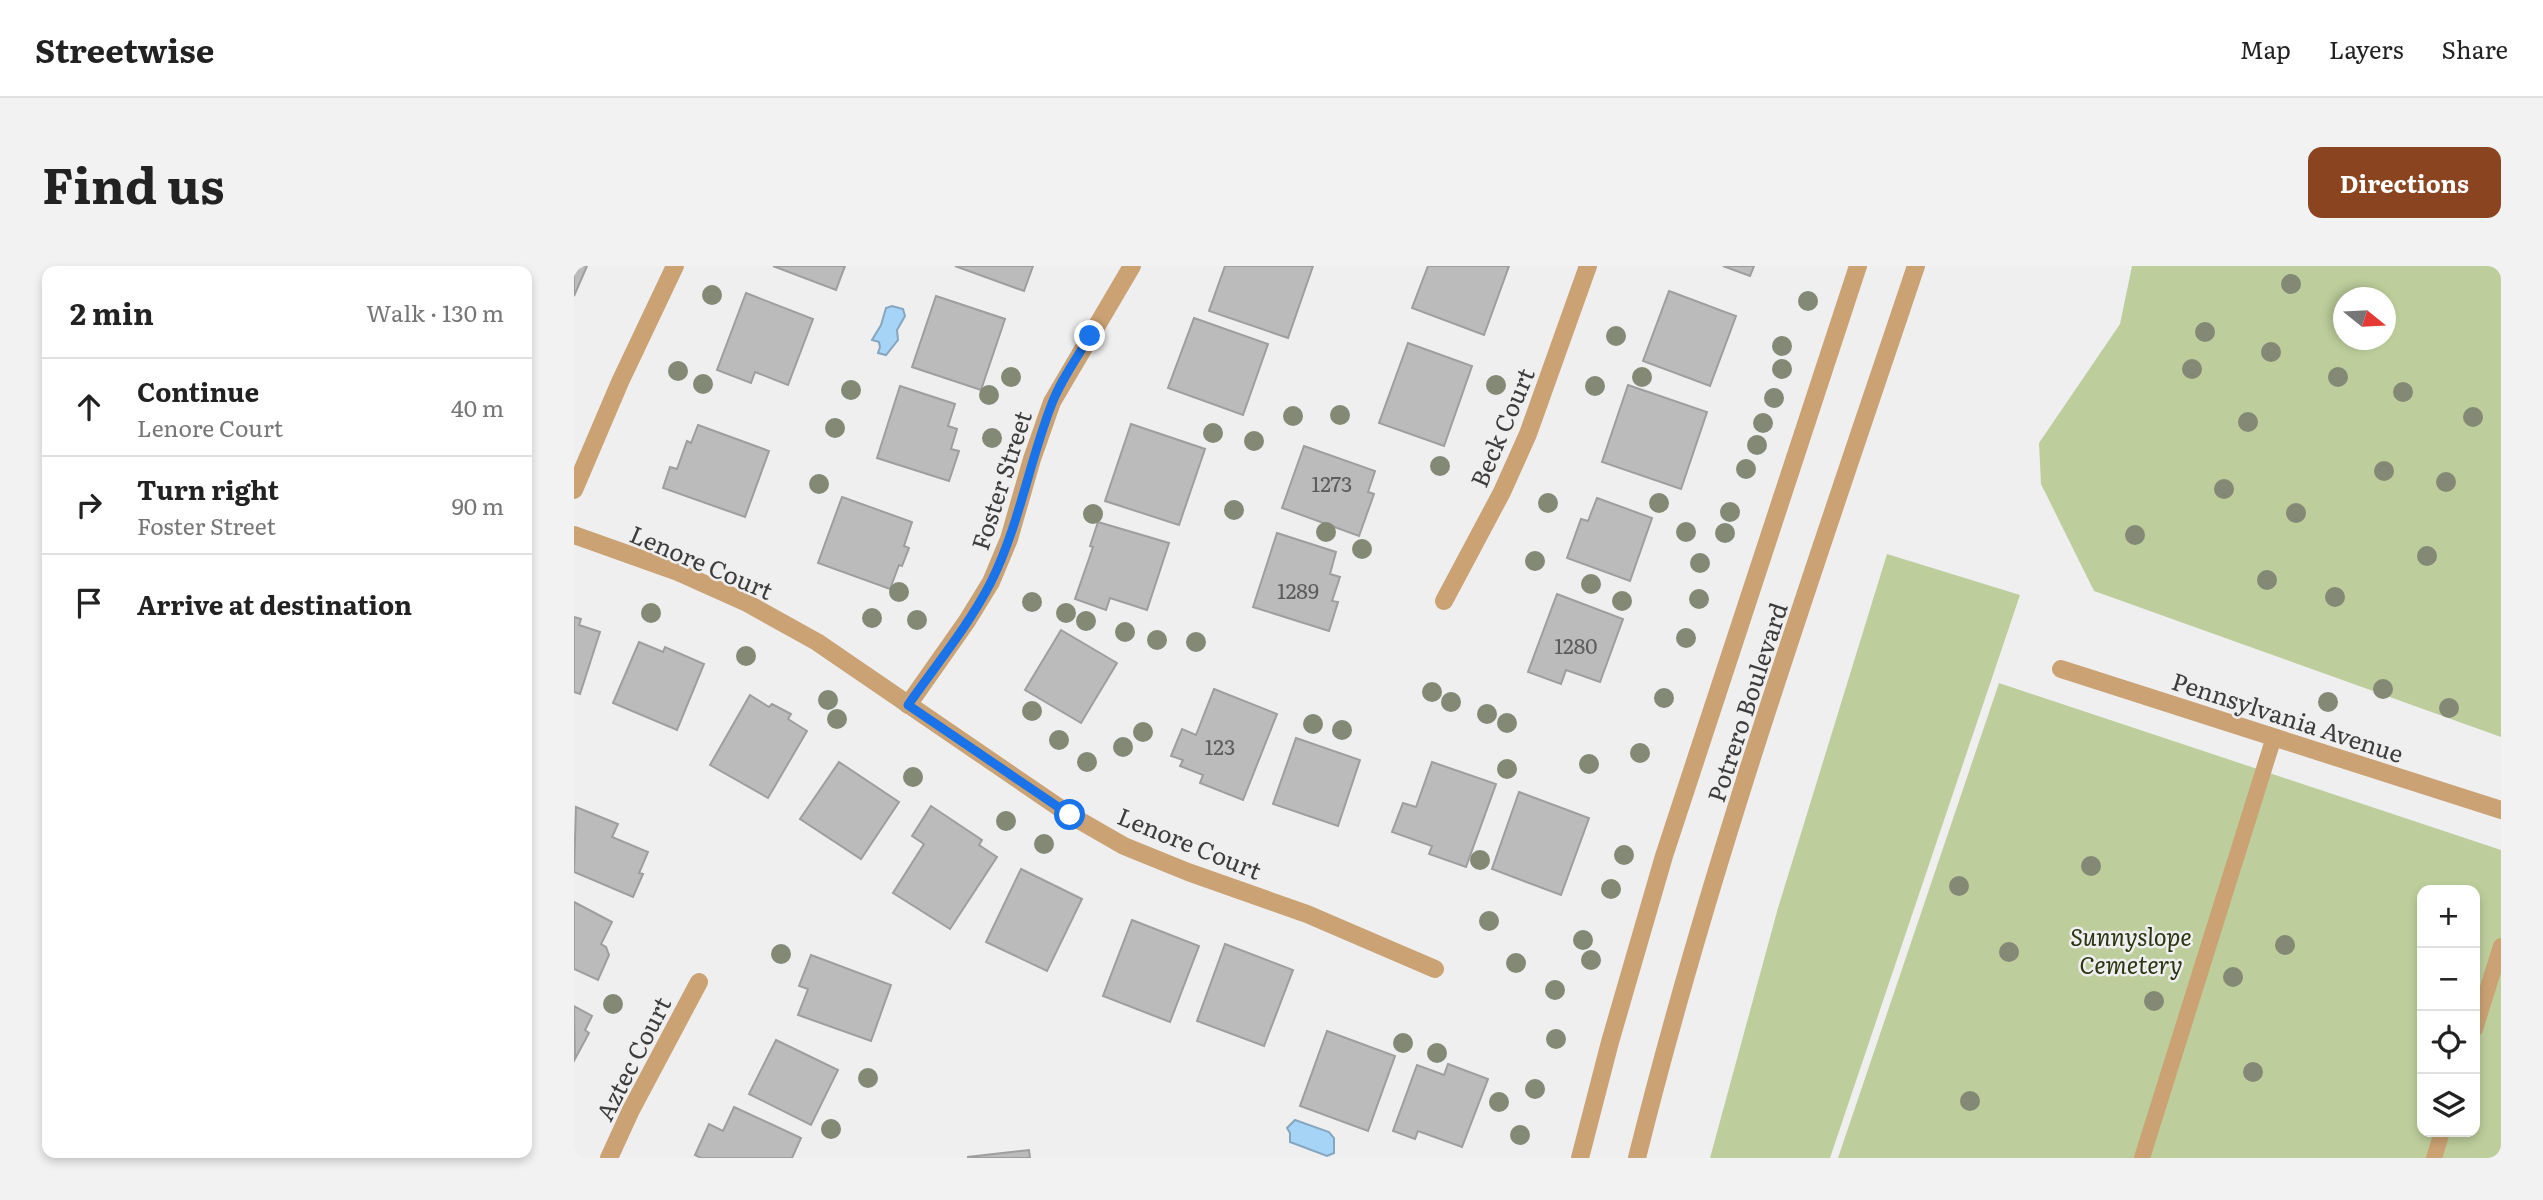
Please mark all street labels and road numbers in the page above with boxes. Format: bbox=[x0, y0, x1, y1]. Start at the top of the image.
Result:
street label: Beck Court bbox=[1460, 362, 1542, 492]
street label: Foster Street bbox=[961, 405, 1039, 554]
street label: Lenore Court bbox=[625, 515, 779, 607]
street label: Potrero Boulevard bbox=[1697, 597, 1795, 806]
street label: Pennsylvania Avenue bbox=[2168, 662, 2408, 770]
street label: Lenore Court bbox=[1113, 797, 1267, 887]
street label: Aztec Court bbox=[586, 990, 678, 1126]

